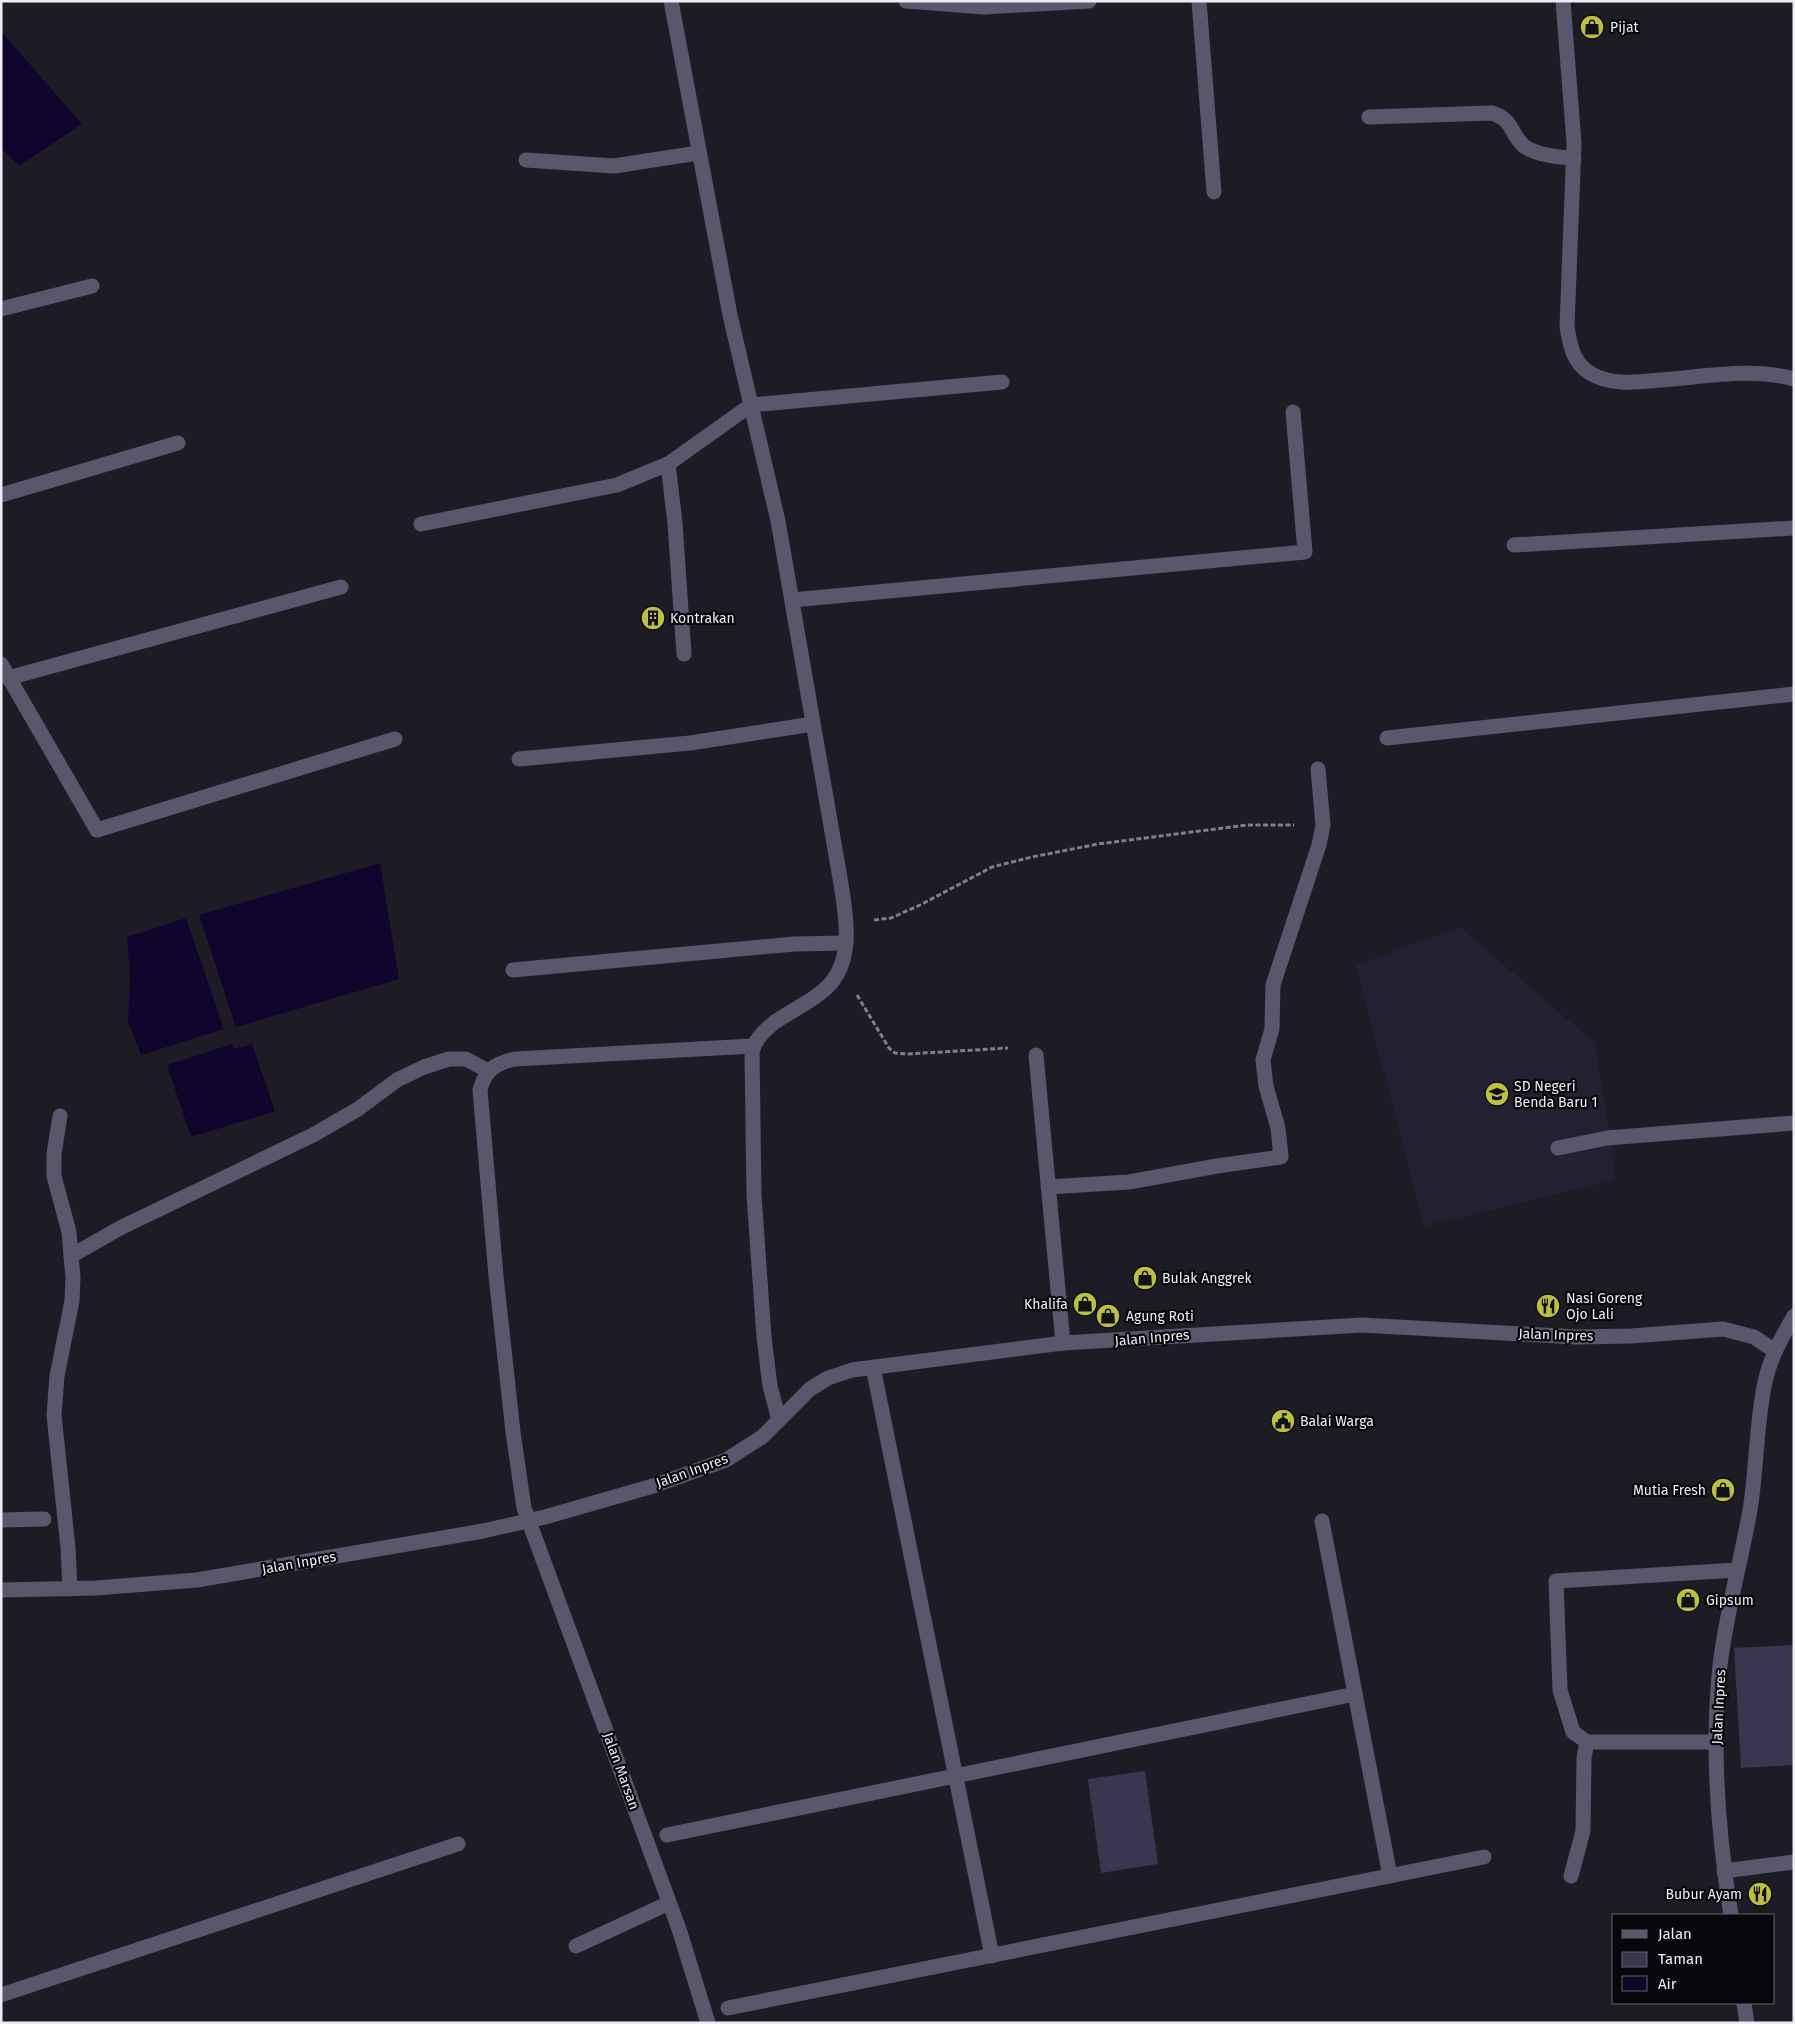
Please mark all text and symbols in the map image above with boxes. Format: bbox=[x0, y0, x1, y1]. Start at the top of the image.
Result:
shop icon: Pijat bbox=[1579, 14, 1605, 40]
place label: Pijat bbox=[1610, 19, 1640, 36]
building icon: Kontrakan bbox=[640, 605, 666, 631]
place label: Kontrakan bbox=[670, 610, 735, 627]
place label: SD Negeri Benda Baru 1 bbox=[1514, 1078, 1598, 1111]
school or university icon: SD Negeri Benda Baru 1 bbox=[1484, 1081, 1510, 1107]
shop icon: Bulak Anggrek bbox=[1132, 1265, 1158, 1291]
place label: Bulak Anggrek bbox=[1162, 1270, 1253, 1287]
place label: Nasi Goreng Ojo Lali bbox=[1566, 1290, 1643, 1323]
shop icon: Khalifa bbox=[1072, 1291, 1098, 1317]
restaurant icon: Nasi Goreng Ojo Lali bbox=[1535, 1293, 1561, 1319]
place label: Khalifa bbox=[1024, 1296, 1068, 1313]
shop icon: Agung Roti bbox=[1095, 1303, 1121, 1329]
place label: Agung Roti bbox=[1126, 1308, 1194, 1325]
street label: Jalan Inpres bbox=[1518, 1325, 1594, 1345]
street label: Jalan Inpres bbox=[1114, 1326, 1191, 1350]
public building icon: Balai Warga bbox=[1270, 1408, 1296, 1434]
place label: Balai Warga bbox=[1300, 1413, 1374, 1430]
street label: Jalan Inpres bbox=[654, 1450, 731, 1492]
shop icon: Mutia Fresh bbox=[1710, 1477, 1736, 1503]
place label: Mutia Fresh bbox=[1633, 1482, 1706, 1499]
street label: Jalan Inpres bbox=[261, 1548, 338, 1578]
shop icon: Gipsum bbox=[1675, 1587, 1701, 1613]
place label: Gipsum bbox=[1706, 1592, 1754, 1609]
street label: Jalan Inpres bbox=[1709, 1669, 1729, 1745]
street label: Jalan Marsan bbox=[599, 1730, 643, 1812]
restaurant icon: Bubur Ayam bbox=[1747, 1881, 1773, 1907]
place label: Bubur Ayam bbox=[1665, 1886, 1742, 1903]
legend bbox=[1612, 1914, 1775, 2004]
text: Jalan bbox=[1658, 1925, 1692, 1943]
text: Taman bbox=[1658, 1950, 1703, 1968]
text: Air bbox=[1658, 1975, 1677, 1993]

